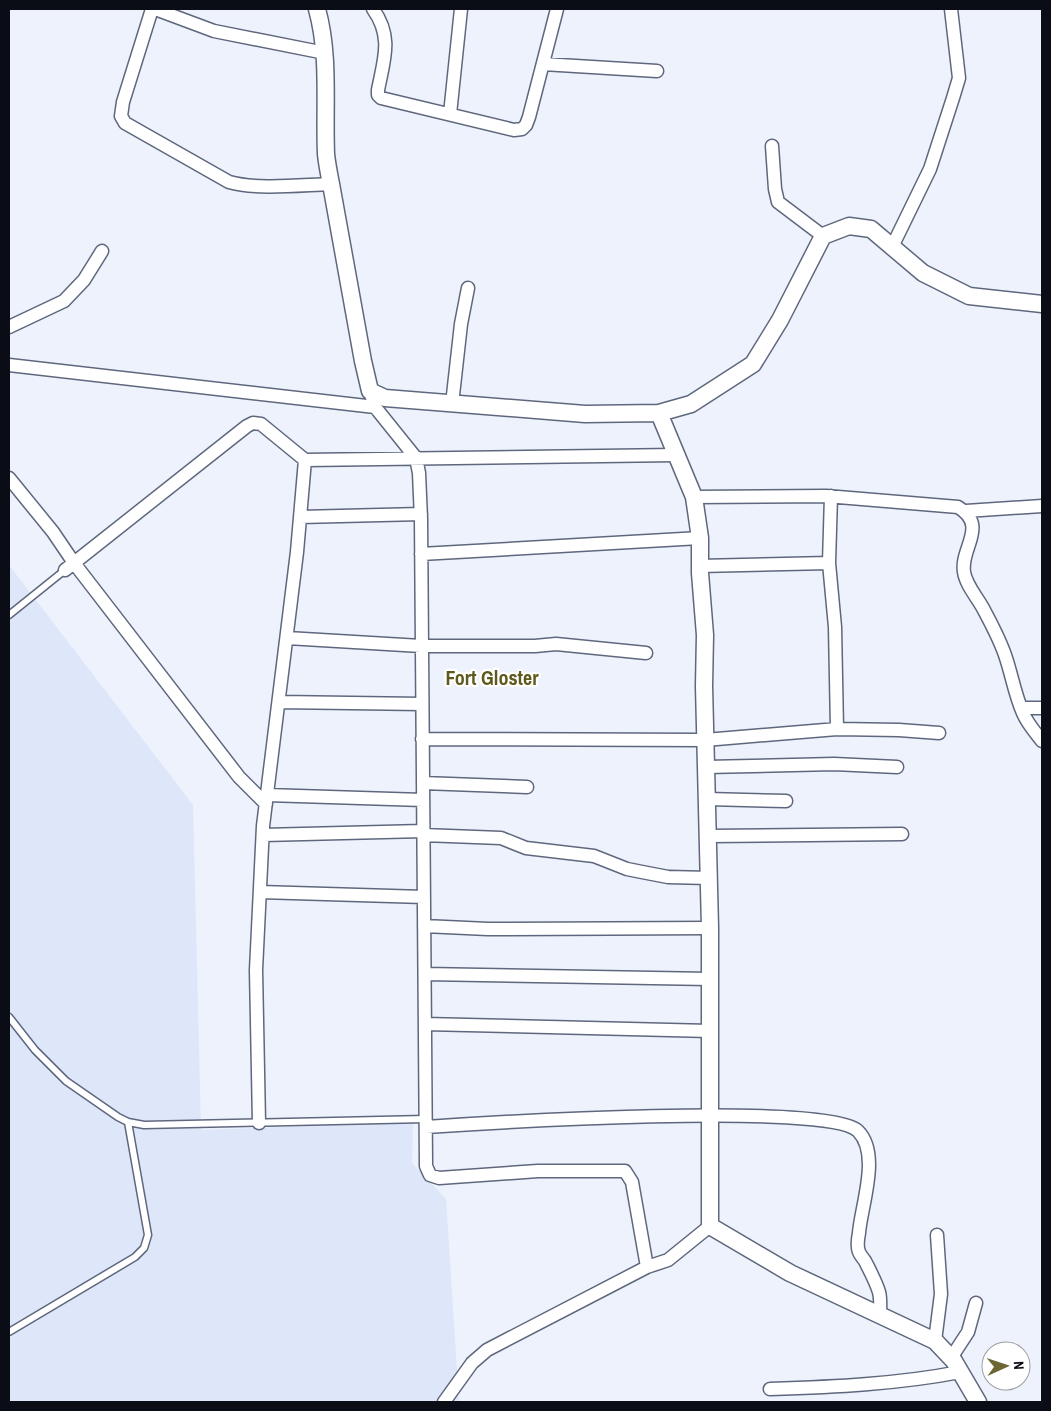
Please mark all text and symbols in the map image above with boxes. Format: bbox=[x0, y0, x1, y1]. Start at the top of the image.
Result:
district label: Fort Gloster bbox=[445, 664, 539, 691]
north arrow bbox=[981, 1341, 1031, 1391]
text: N bbox=[1010, 1361, 1028, 1370]

